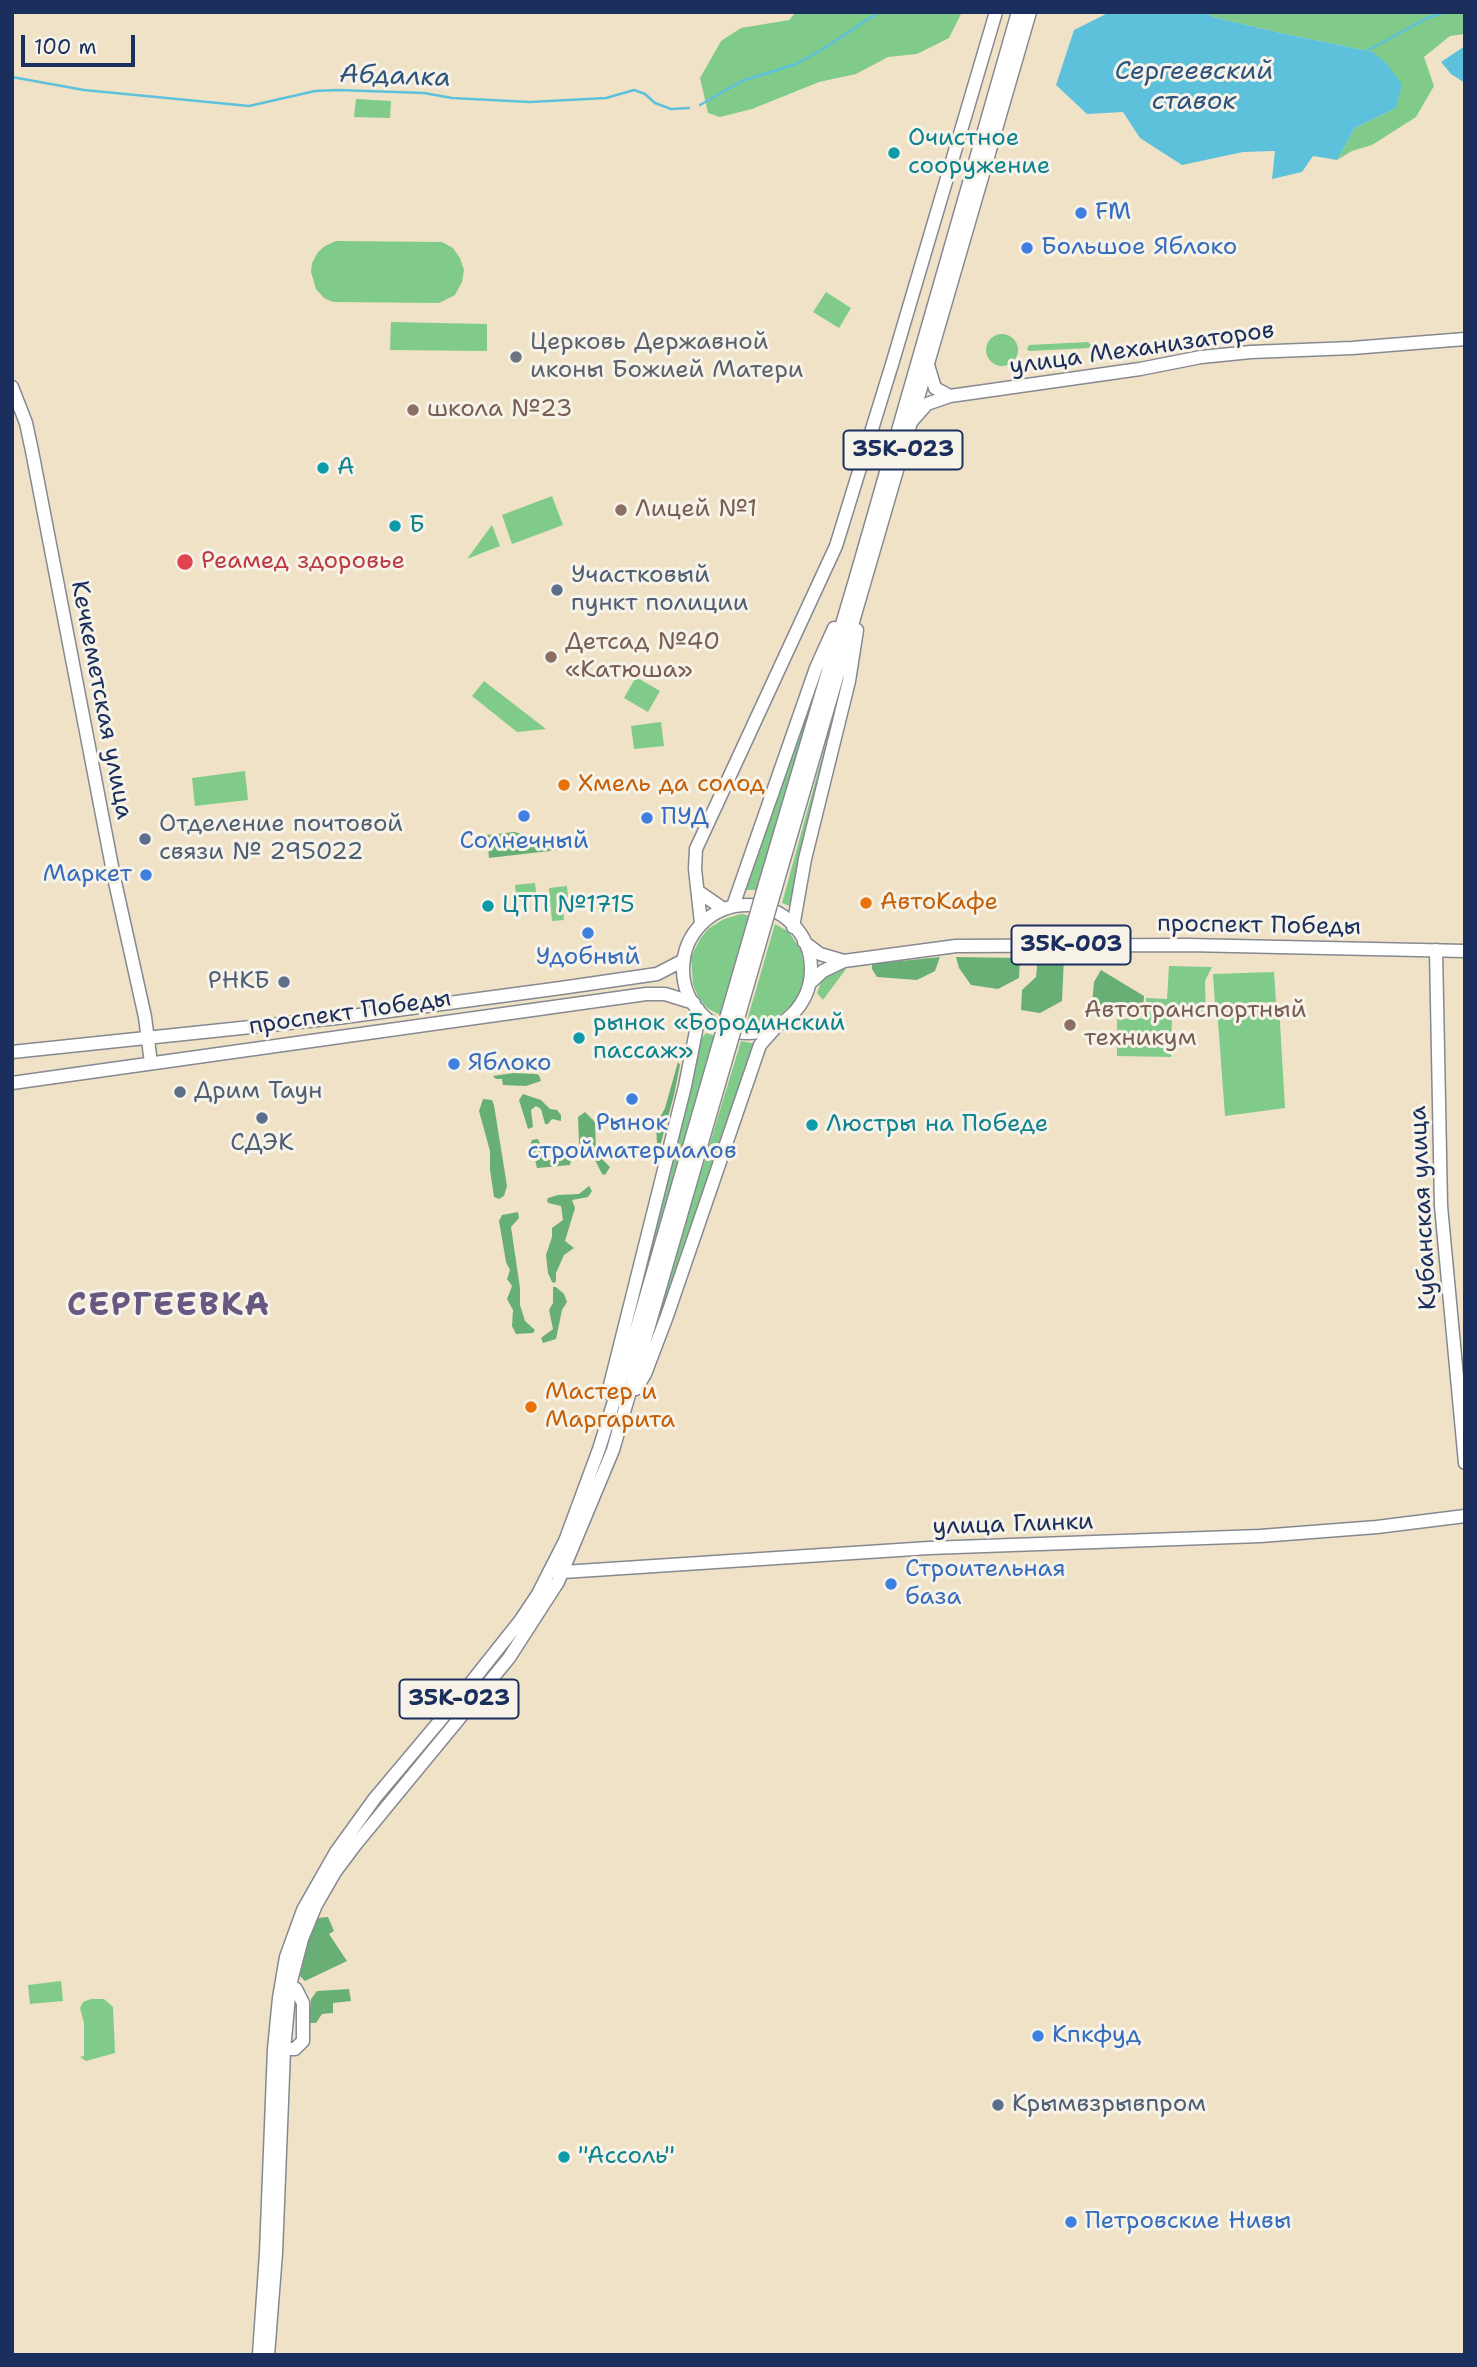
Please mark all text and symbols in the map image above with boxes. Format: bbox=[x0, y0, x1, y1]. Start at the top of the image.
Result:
scale bar bbox=[24, 21, 138, 65]
text: 100 m bbox=[34, 33, 97, 61]
water label: Сергеевский ставок bbox=[1115, 56, 1273, 118]
water label: Абдалка bbox=[339, 59, 451, 95]
place label: Очистное сооружение bbox=[908, 125, 1050, 181]
marker: Очистное сооружение bbox=[886, 145, 902, 161]
place label: FM bbox=[1095, 199, 1131, 227]
marker: FM bbox=[1073, 205, 1089, 221]
place label: Большое Яблоко bbox=[1041, 234, 1237, 262]
marker: Большое Яблоко bbox=[1019, 240, 1035, 256]
street label: улица Механизаторов bbox=[1008, 316, 1276, 382]
place label: Церковь Державной иконы Божией Матери bbox=[530, 329, 804, 385]
marker: Церковь Державной иконы Божией Матери bbox=[508, 349, 524, 365]
place label: школа №23 bbox=[427, 396, 572, 424]
marker: школа №23 bbox=[405, 402, 421, 418]
road number: 35К-023 bbox=[844, 431, 962, 470]
place label: А bbox=[337, 454, 354, 482]
marker: А bbox=[315, 460, 331, 476]
place label: Лицей №1 bbox=[635, 496, 757, 524]
marker: Лицей №1 bbox=[613, 502, 629, 518]
place label: Б bbox=[409, 512, 425, 540]
marker: Б bbox=[387, 518, 403, 534]
place label: Реамед здоровье bbox=[201, 548, 405, 576]
marker: Реамед здоровье bbox=[175, 552, 195, 572]
place label: Участковый пункт полиции bbox=[571, 562, 748, 618]
street label: Кечкеметская улица bbox=[64, 578, 138, 822]
marker: Участковый пункт полиции bbox=[549, 582, 565, 598]
place label: Детсад №40 «Катюша» bbox=[565, 629, 720, 685]
marker: Детсад №40 «Катюша» bbox=[543, 649, 559, 665]
place label: Хмель да солод bbox=[578, 771, 765, 799]
marker: Хмель да солод bbox=[556, 777, 572, 793]
place label: ПУД bbox=[661, 804, 709, 832]
marker: Солнечный bbox=[516, 808, 532, 824]
marker: ПУД bbox=[639, 810, 655, 826]
place label: Отделение почтовой связи № 295022 bbox=[159, 811, 403, 867]
place label: Солнечный bbox=[459, 828, 589, 856]
marker: Отделение почтовой связи № 295022 bbox=[137, 831, 153, 847]
place label: Маркет bbox=[43, 861, 132, 889]
marker: Маркет bbox=[138, 867, 154, 883]
place label: АвтоКафе bbox=[880, 889, 998, 917]
place label: ЦТП №1715 bbox=[502, 892, 635, 920]
marker: АвтоКафе bbox=[858, 895, 874, 911]
marker: ЦТП №1715 bbox=[480, 898, 496, 914]
street label: проспект Победы bbox=[1157, 910, 1361, 942]
marker: Удобный bbox=[580, 925, 596, 941]
road number: 35К-003 bbox=[1012, 926, 1130, 964]
place label: Удобный bbox=[536, 944, 640, 972]
place label: РНКБ bbox=[208, 968, 270, 996]
marker: РНКБ bbox=[276, 974, 292, 990]
street label: проспект Победы bbox=[247, 985, 453, 1041]
place label: Автотранспортный техникум bbox=[1084, 997, 1306, 1053]
place label: рынок «Бородинский пассаж» bbox=[593, 1010, 845, 1066]
marker: Автотранспортный техникум bbox=[1062, 1017, 1078, 1033]
marker: рынок «Бородинский пассаж» bbox=[571, 1030, 587, 1046]
place label: Яблоко bbox=[468, 1050, 551, 1078]
marker: Яблоко bbox=[446, 1056, 462, 1072]
place label: Дрим Таун bbox=[194, 1078, 322, 1106]
marker: Дрим Таун bbox=[172, 1084, 188, 1100]
marker: Рынок стройматериалов bbox=[624, 1091, 640, 1107]
street label: Кубанская улица bbox=[1404, 1105, 1444, 1311]
marker: СДЭК bbox=[254, 1110, 270, 1126]
place label: Рынок стройматериалов bbox=[527, 1110, 737, 1166]
place label: Люстры на Победе bbox=[826, 1111, 1048, 1139]
marker: Люстры на Победе bbox=[804, 1117, 820, 1133]
place label: СДЭК bbox=[230, 1130, 294, 1158]
district label: СЕРГЕЕВКА bbox=[68, 1288, 270, 1326]
place label: Мастер и Маргарита bbox=[545, 1379, 675, 1435]
marker: Мастер и Маргарита bbox=[523, 1399, 539, 1415]
street label: улица Глинки bbox=[932, 1508, 1094, 1542]
place label: Строительная база bbox=[905, 1556, 1066, 1612]
marker: Строительная база bbox=[883, 1576, 899, 1592]
road number: 35К-023 bbox=[400, 1680, 518, 1718]
place label: Кпкфуд bbox=[1052, 2022, 1141, 2050]
marker: Кпкфуд bbox=[1030, 2028, 1046, 2044]
place label: Крымвзрывпром bbox=[1012, 2091, 1206, 2119]
marker: Крымвзрывпром bbox=[990, 2097, 1006, 2113]
place label: "Ассоль" bbox=[578, 2143, 675, 2171]
marker: "Ассоль" bbox=[556, 2149, 572, 2165]
place label: Петровские Нивы bbox=[1085, 2208, 1291, 2236]
marker: Петровские Нивы bbox=[1063, 2214, 1079, 2230]

